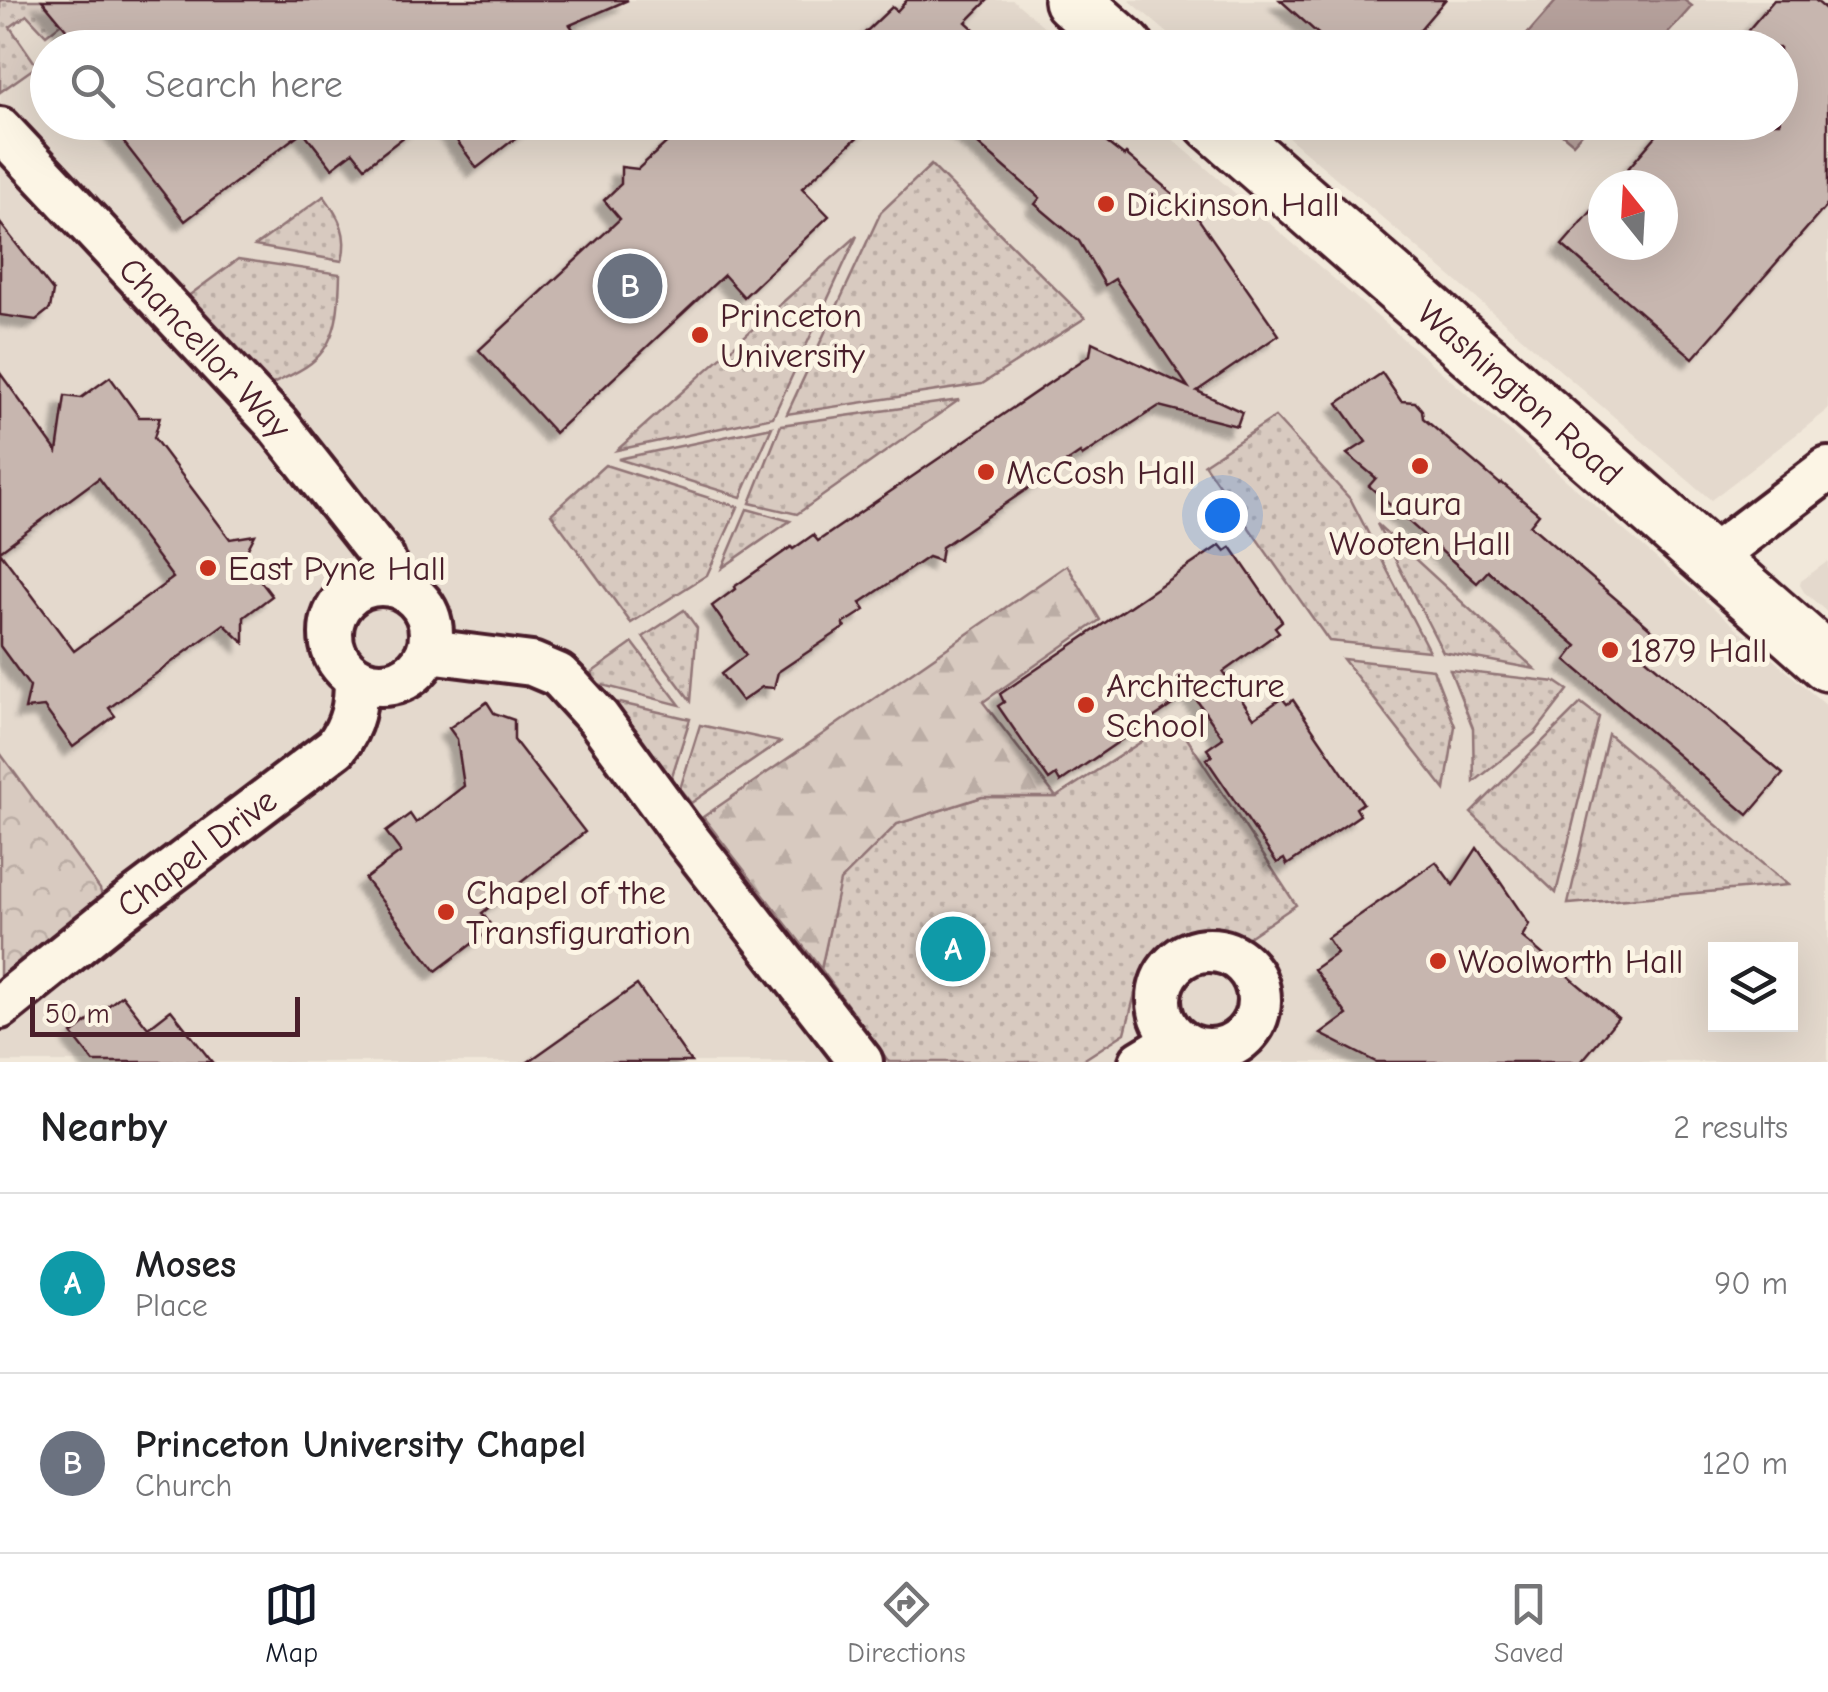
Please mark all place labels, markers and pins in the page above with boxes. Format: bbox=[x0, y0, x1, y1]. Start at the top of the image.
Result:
place label: Dickinson Hall bbox=[1126, 184, 1340, 225]
marker: Dickinson Hall bbox=[1095, 193, 1117, 215]
pin: B bbox=[598, 248, 662, 324]
place label: Princeton University bbox=[720, 295, 865, 376]
marker: Princeton University bbox=[689, 324, 711, 346]
place label: McCosh Hall bbox=[1006, 452, 1196, 493]
marker: Laura Wooten Hall bbox=[1409, 455, 1431, 477]
marker: McCosh Hall bbox=[975, 461, 997, 483]
place label: Laura Wooten Hall bbox=[1329, 483, 1511, 564]
place label: East Pyne Hall bbox=[228, 548, 446, 589]
marker: East Pyne Hall bbox=[197, 557, 219, 579]
place label: 1879 Hall bbox=[1630, 630, 1767, 671]
marker: 1879 Hall bbox=[1599, 639, 1621, 661]
place label: Architecture School bbox=[1106, 665, 1285, 746]
marker: Architecture School bbox=[1075, 694, 1097, 716]
place label: Chapel of the Transfiguration bbox=[466, 872, 691, 953]
marker: Chapel of the Transfiguration bbox=[435, 901, 457, 923]
pin: A bbox=[920, 912, 986, 986]
place label: Woolworth Hall bbox=[1458, 941, 1684, 982]
marker: Woolworth Hall bbox=[1427, 950, 1449, 972]

